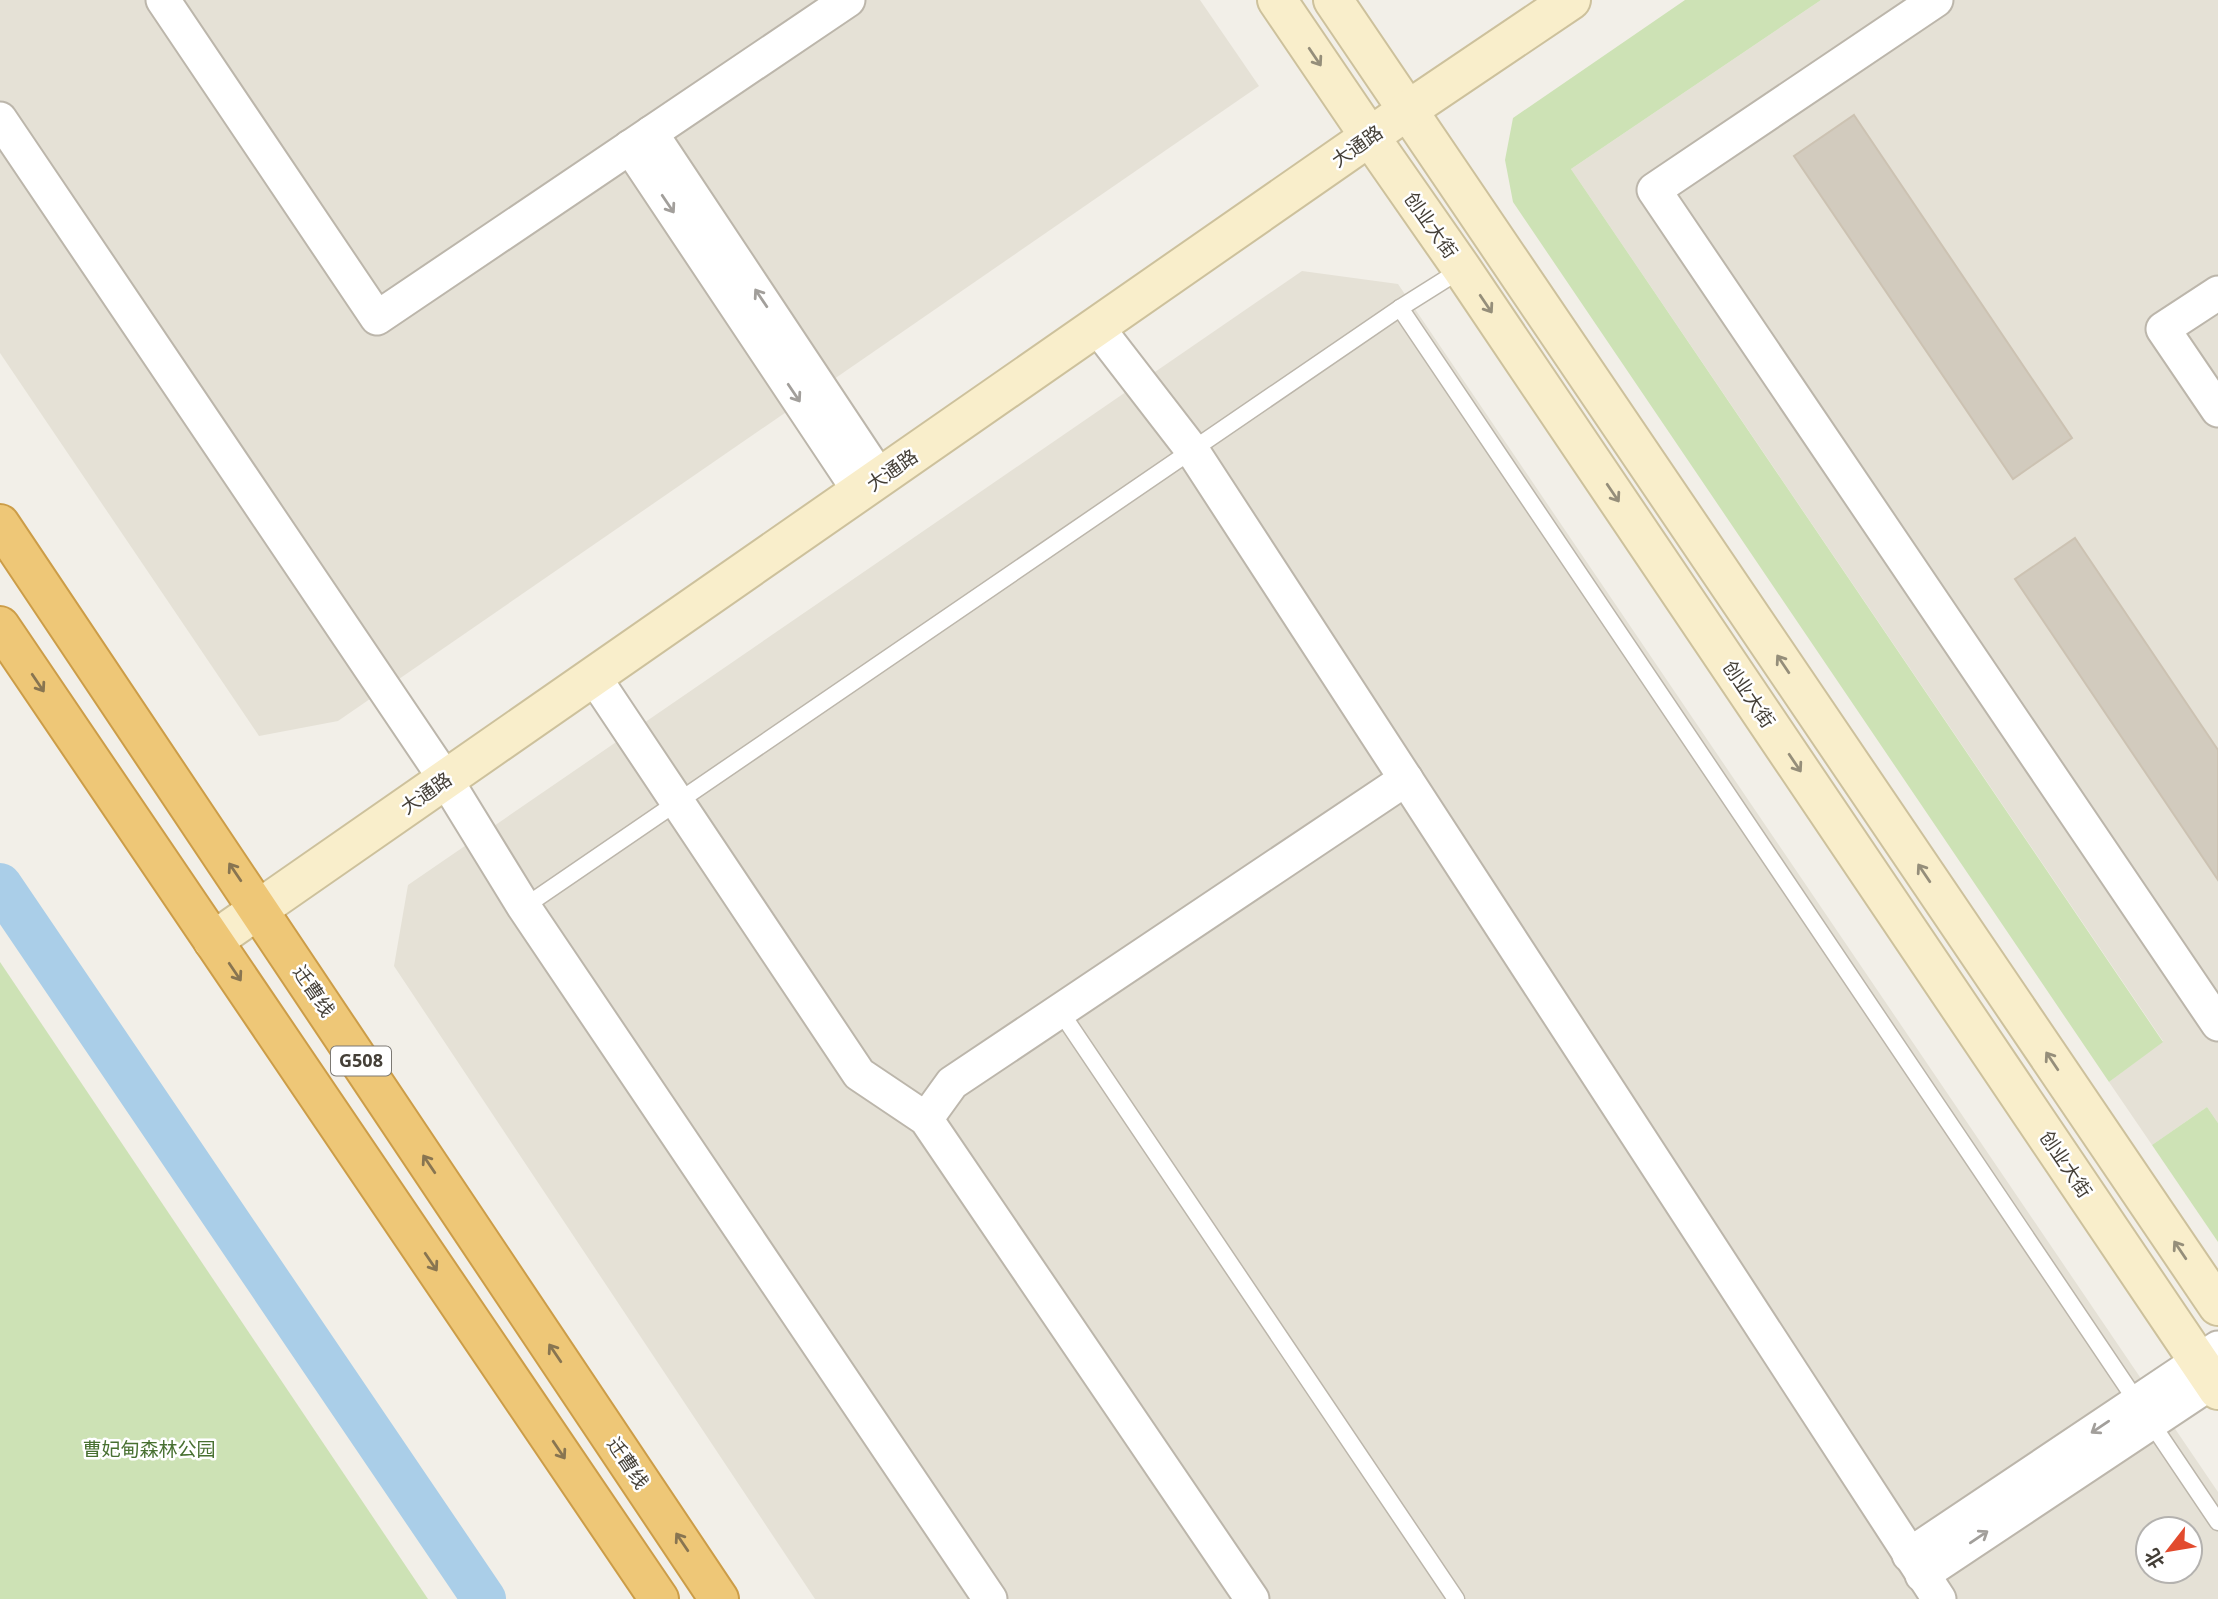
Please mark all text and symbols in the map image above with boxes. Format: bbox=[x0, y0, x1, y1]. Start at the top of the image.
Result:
one-way arrow bbox=[1309, 46, 1323, 66]
street label: 大通路 bbox=[1326, 119, 1388, 173]
street label: 创业大街 bbox=[1399, 186, 1463, 264]
one-way arrow bbox=[661, 194, 675, 213]
one-way arrow bbox=[754, 289, 768, 308]
one-way arrow bbox=[1479, 294, 1493, 314]
one-way arrow bbox=[787, 383, 801, 403]
street label: 大通路 bbox=[861, 443, 923, 497]
one-way arrow bbox=[1606, 483, 1621, 502]
street label: 创业大街 bbox=[1717, 655, 1781, 733]
one-way arrow bbox=[1776, 655, 1790, 674]
one-way arrow bbox=[31, 672, 45, 692]
one-way arrow bbox=[1788, 753, 1802, 772]
street label: 大通路 bbox=[395, 766, 457, 820]
one-way arrow bbox=[228, 863, 242, 883]
one-way arrow bbox=[1917, 864, 1932, 883]
street label: 迁曹线 bbox=[287, 960, 341, 1022]
one-way arrow bbox=[228, 962, 242, 981]
road number: G508 bbox=[331, 1046, 391, 1076]
one-way arrow bbox=[2045, 1052, 2059, 1071]
street label: 创业大街 bbox=[2034, 1125, 2098, 1203]
one-way arrow bbox=[422, 1154, 436, 1174]
one-way arrow bbox=[2173, 1240, 2187, 1260]
one-way arrow bbox=[424, 1252, 438, 1271]
one-way arrow bbox=[548, 1344, 563, 1363]
one-way arrow bbox=[2091, 1420, 2111, 1434]
street label: 迁曹线 bbox=[601, 1432, 655, 1494]
park label: 曹妃甸森林公园 bbox=[82, 1436, 216, 1462]
one-way arrow bbox=[552, 1440, 566, 1460]
north arrow bbox=[2134, 1515, 2204, 1585]
one-way arrow bbox=[1969, 1530, 1988, 1544]
one-way arrow bbox=[674, 1533, 689, 1552]
text: 北 bbox=[2138, 1544, 2170, 1574]

